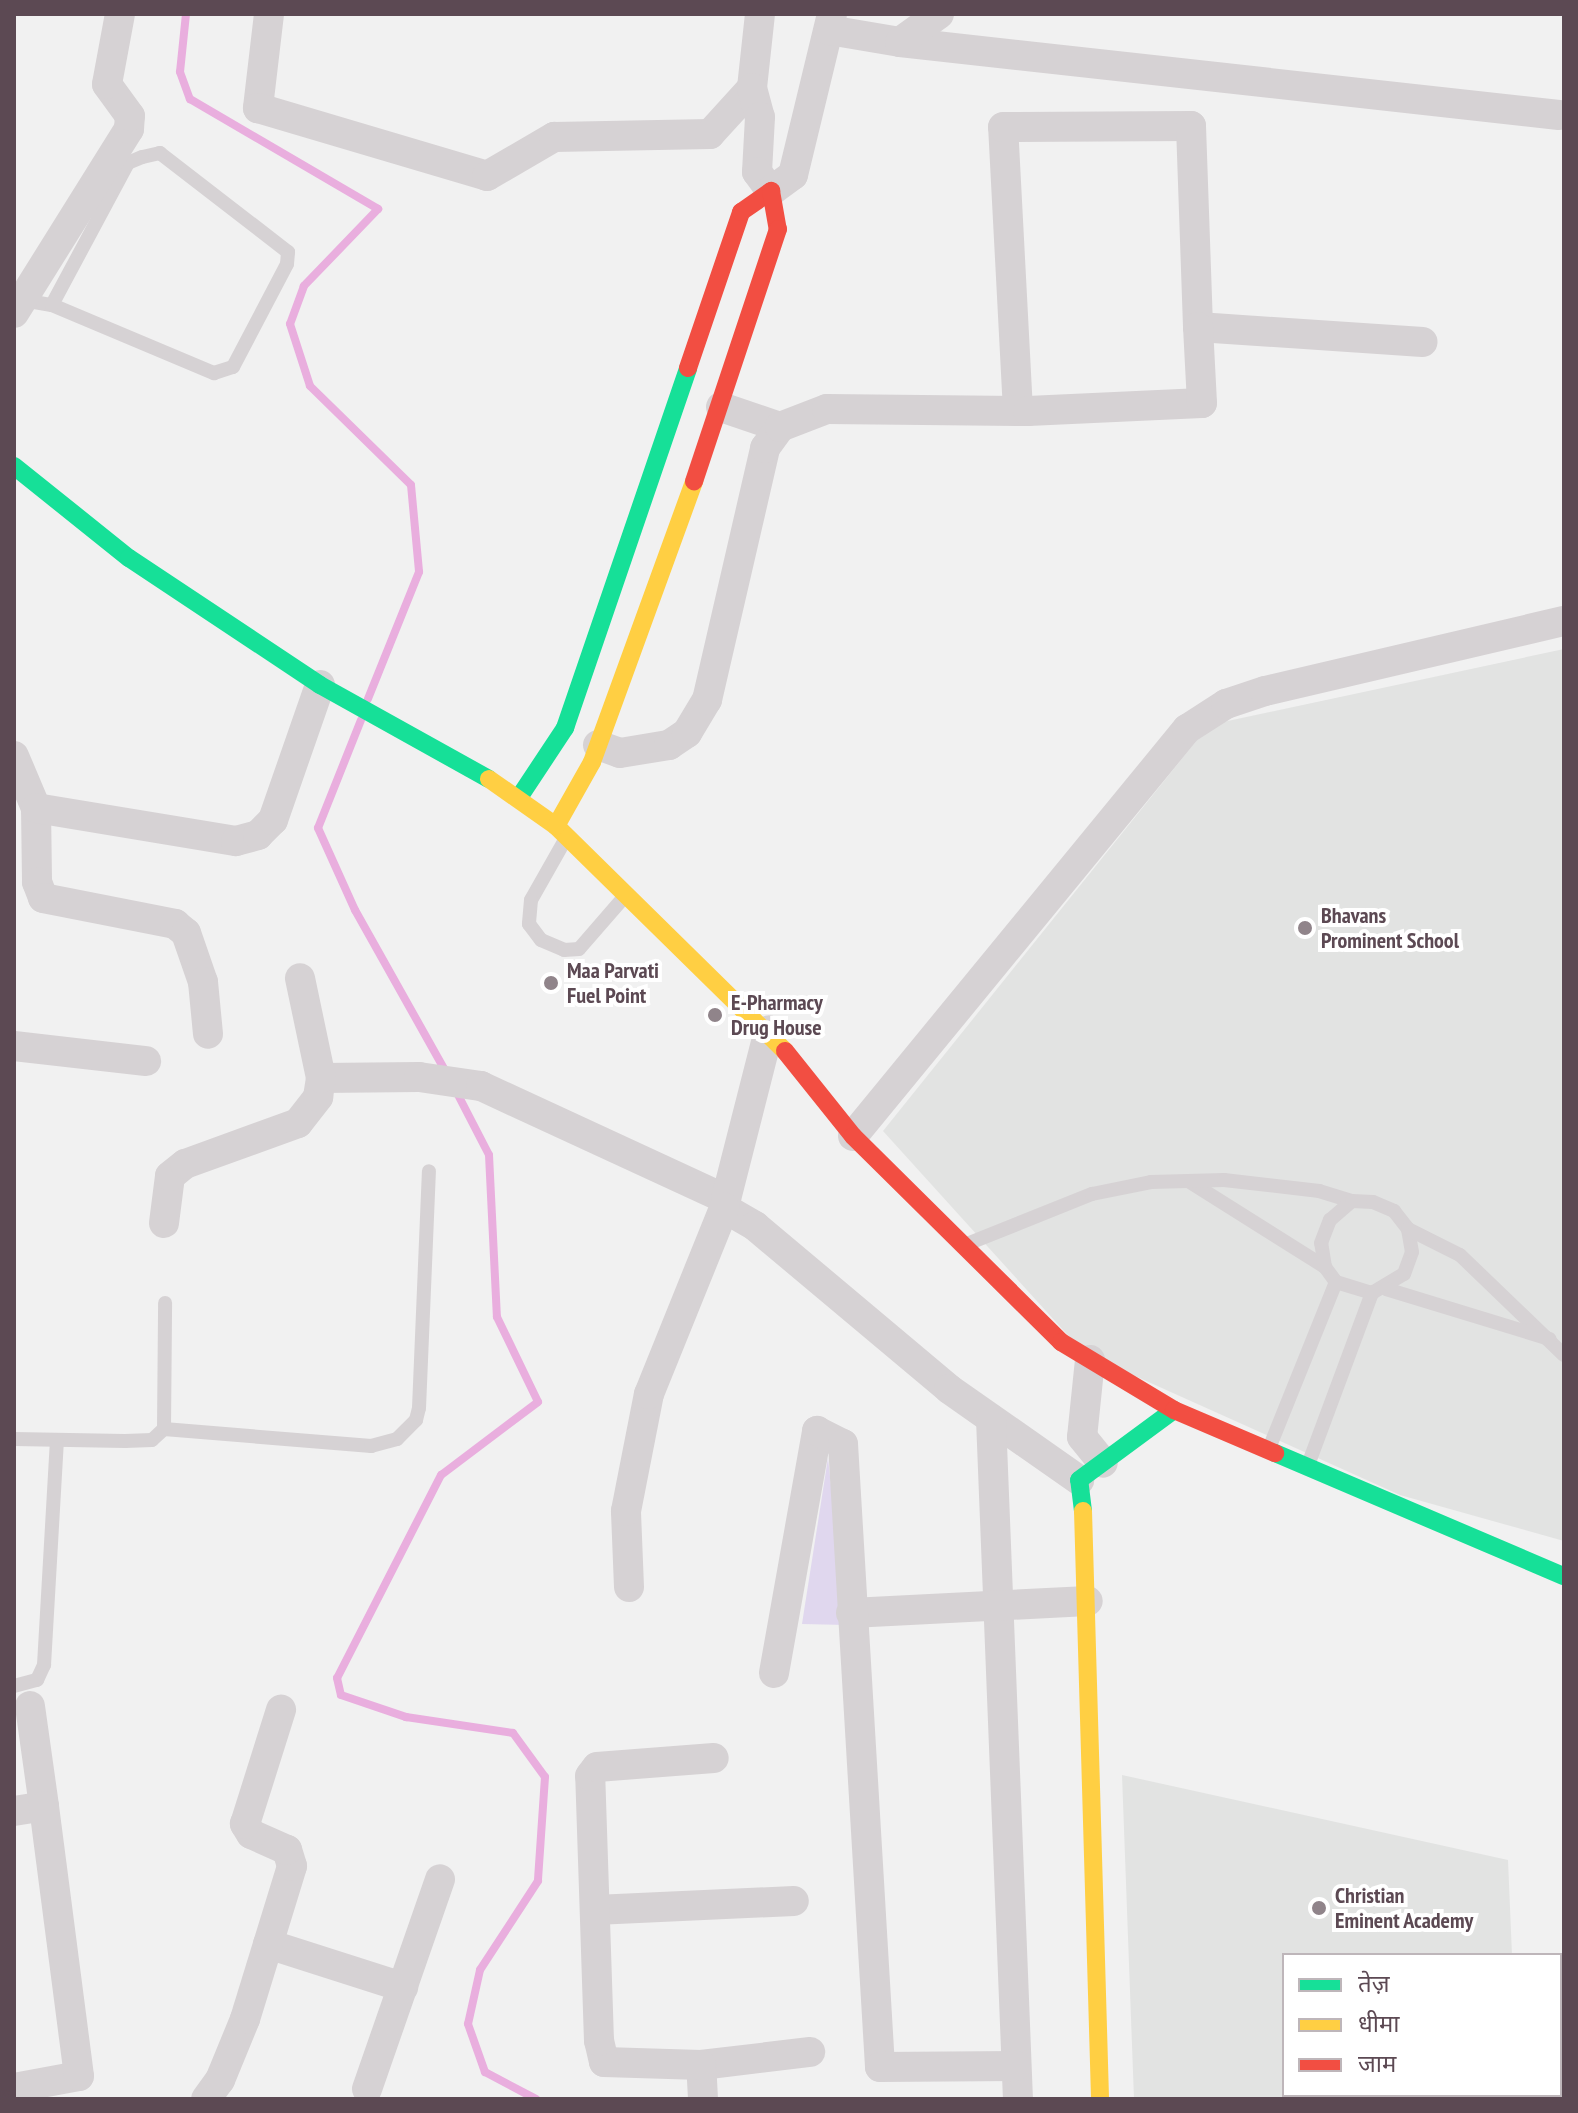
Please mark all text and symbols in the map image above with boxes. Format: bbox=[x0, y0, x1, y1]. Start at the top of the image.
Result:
place label: Bhavans Prominent School bbox=[1321, 902, 1459, 954]
marker: Bhavans Prominent School bbox=[1296, 919, 1314, 937]
place label: Maa Parvati Fuel Point bbox=[567, 957, 659, 1008]
marker: Maa Parvati Fuel Point bbox=[542, 974, 560, 992]
place label: E-Pharmacy Drug House bbox=[731, 989, 823, 1040]
marker: E-Pharmacy Drug House bbox=[706, 1006, 724, 1024]
place label: Christian Eminent Academy bbox=[1335, 1882, 1474, 1934]
marker: Christian Eminent Academy bbox=[1310, 1899, 1328, 1917]
legend bbox=[1282, 1953, 1562, 2097]
text: तेज़ bbox=[1358, 1968, 1390, 1999]
text: धीमा bbox=[1358, 2008, 1400, 2039]
text: जाम bbox=[1358, 2048, 1396, 2079]

